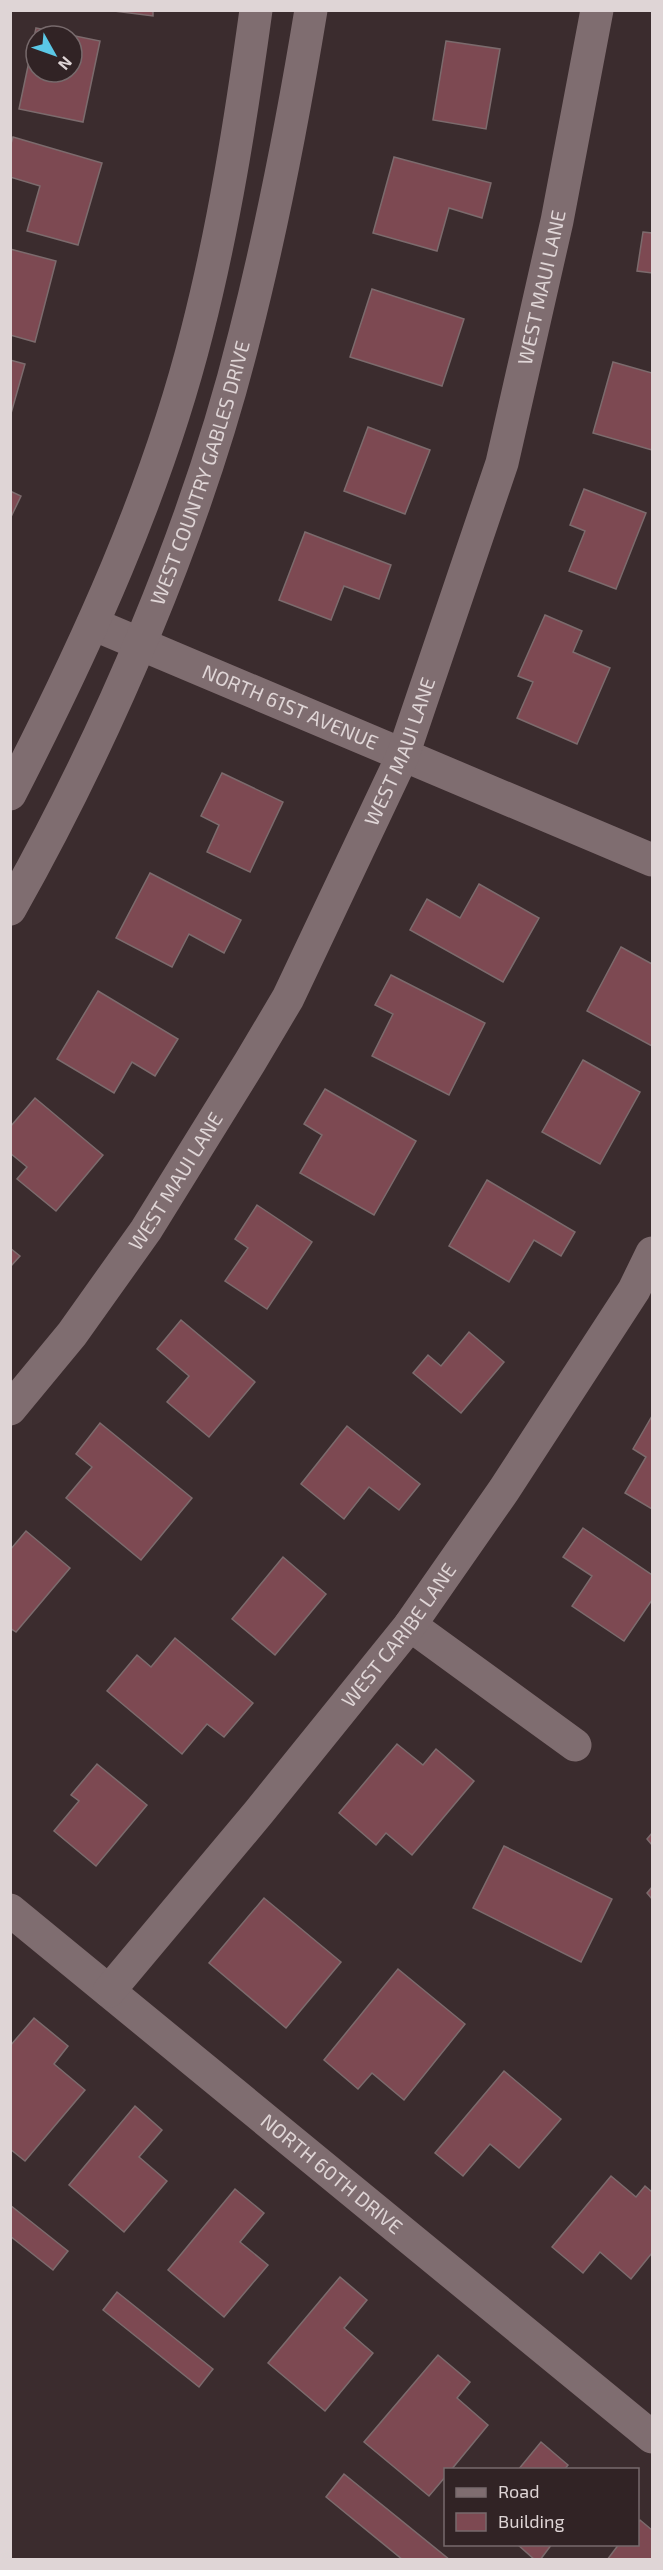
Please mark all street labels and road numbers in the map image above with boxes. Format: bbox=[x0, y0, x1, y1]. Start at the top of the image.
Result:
street label: WEST MAUI LANE bbox=[512, 208, 570, 367]
street label: WEST COUNTRY GABLES DRIVE bbox=[144, 338, 254, 608]
street label: NORTH 61ST AVENUE bbox=[199, 659, 382, 754]
street label: WEST MAUI LANE bbox=[358, 674, 439, 829]
street label: WEST MAUI LANE bbox=[123, 1107, 227, 1254]
street label: WEST CARIBE LANE bbox=[336, 1558, 460, 1711]
street label: NORTH 60TH DRIVE bbox=[256, 2108, 408, 2238]

